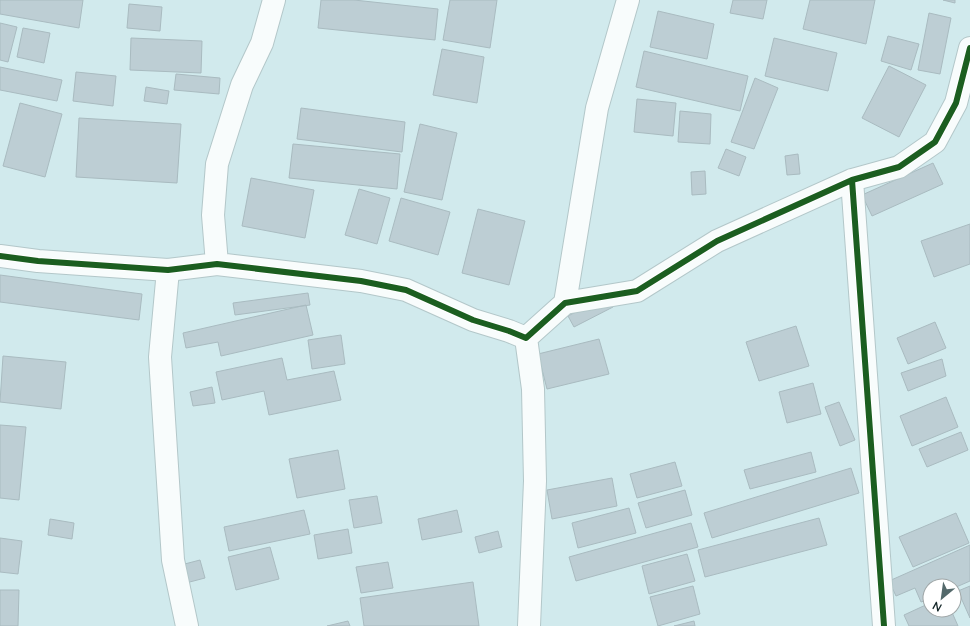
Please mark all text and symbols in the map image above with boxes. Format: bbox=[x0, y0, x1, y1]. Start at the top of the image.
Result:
north arrow bbox=[922, 578, 962, 618]
text: N bbox=[930, 599, 944, 615]

